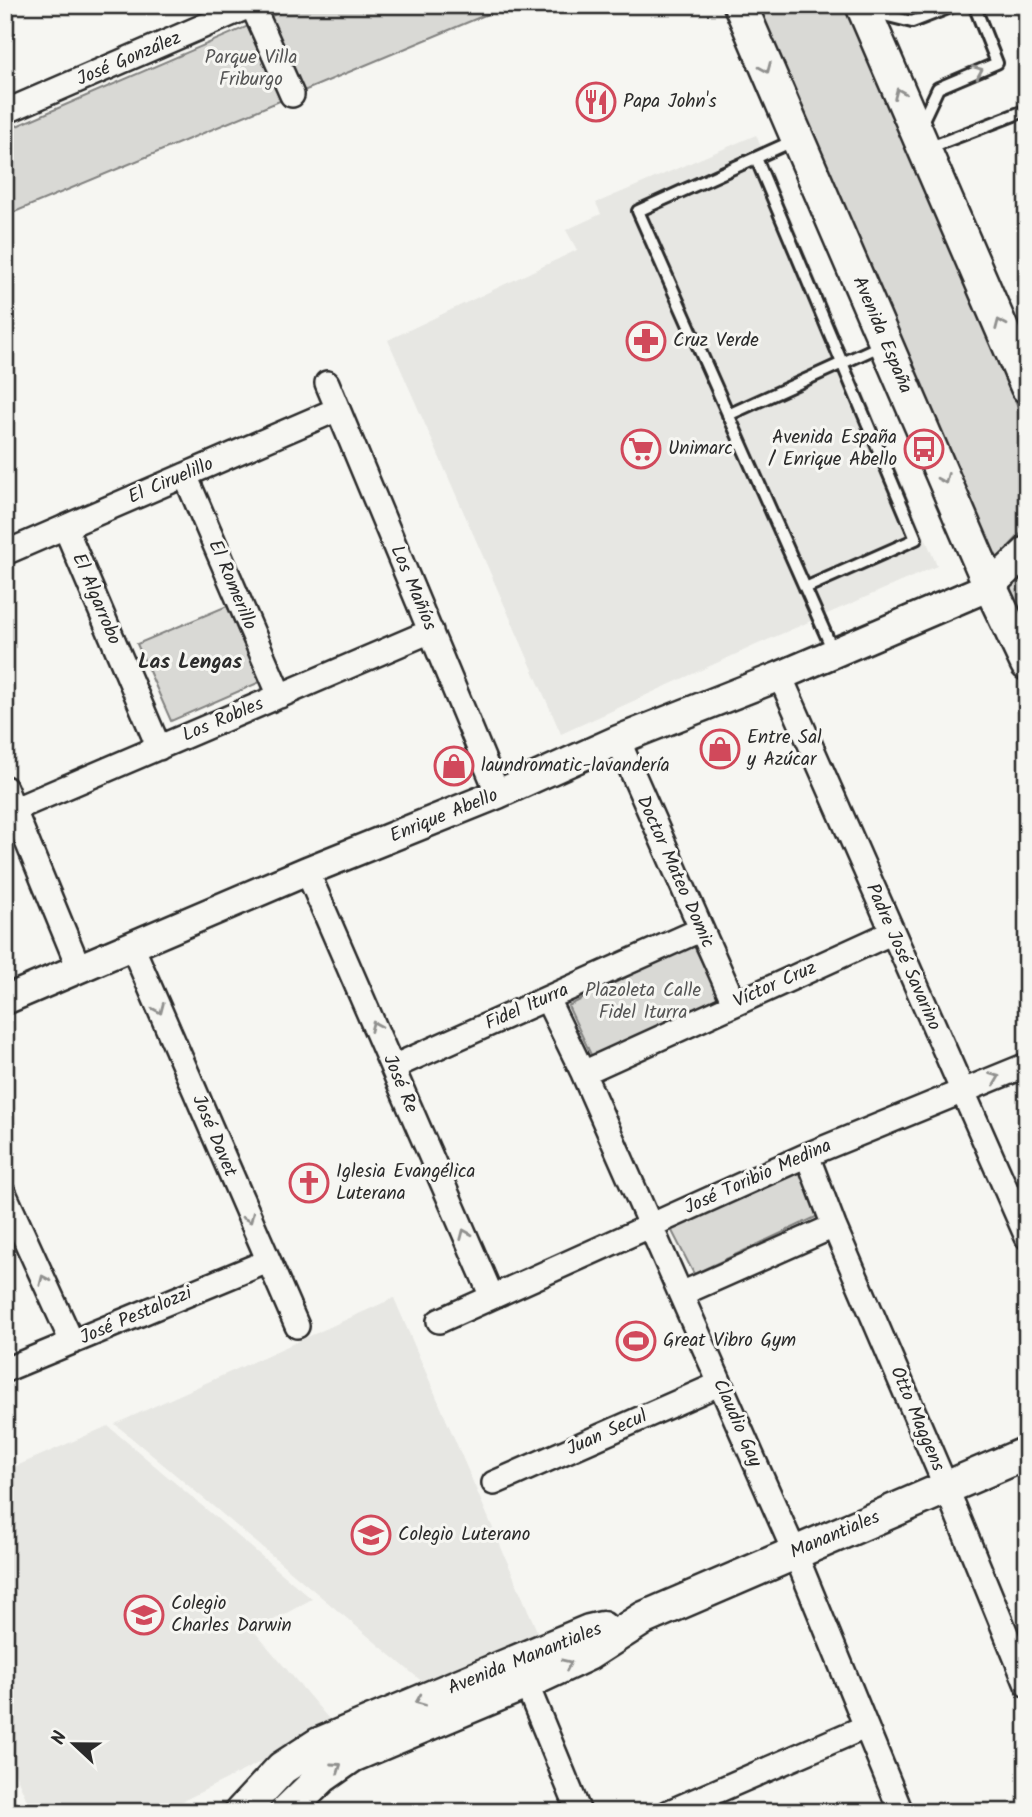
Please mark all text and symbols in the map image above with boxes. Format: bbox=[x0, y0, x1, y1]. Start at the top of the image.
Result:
street label: José González bbox=[72, 24, 186, 94]
park label: Parque Villa Friburgo bbox=[205, 43, 297, 95]
one-way arrow bbox=[758, 61, 772, 73]
one-way arrow bbox=[970, 65, 983, 79]
restaurant icon: Papa John's bbox=[575, 81, 617, 123]
place label: Papa John's bbox=[623, 87, 717, 117]
one-way arrow bbox=[894, 87, 908, 99]
street label: Avenida España bbox=[844, 272, 920, 398]
one-way arrow bbox=[994, 319, 1008, 331]
pharmacy icon: Cruz Verde bbox=[625, 320, 667, 362]
place label: Cruz Verde bbox=[673, 326, 759, 356]
place label: Avenida España / Enrique Abello bbox=[768, 423, 897, 475]
supermarket icon: Unimarc bbox=[620, 428, 662, 470]
bus stop icon: Avenida España / Enrique Abello bbox=[903, 428, 945, 470]
place label: Unimarc bbox=[668, 434, 733, 464]
street label: El Ciruelillo bbox=[124, 450, 218, 512]
one-way arrow bbox=[936, 472, 950, 485]
street label: El Romerillo bbox=[200, 535, 264, 635]
street label: Los Mañíos bbox=[382, 541, 444, 635]
street label: El Algarrobo bbox=[63, 548, 129, 650]
district label: Las Lengas bbox=[138, 646, 242, 679]
street label: Los Robles bbox=[178, 689, 268, 751]
place label: Entre Sal y Azúcar bbox=[746, 723, 822, 775]
shop icon: Entre Sal y Azúcar bbox=[699, 728, 741, 770]
shop icon: laundromatic-lavandería bbox=[433, 745, 475, 787]
place label: laundromatic-lavandería bbox=[481, 751, 670, 781]
street label: Enrique Abello bbox=[385, 781, 503, 851]
street label: Doctor Mateo Domic bbox=[628, 791, 722, 953]
street label: Padre José Savarino bbox=[857, 879, 949, 1035]
street label: Víctor Cruz bbox=[729, 953, 821, 1017]
street label: Fidel Iturra bbox=[480, 975, 574, 1039]
park label: Plazoleta Calle Fidel Iturra bbox=[585, 976, 701, 1028]
one-way arrow bbox=[151, 1002, 165, 1014]
one-way arrow bbox=[369, 1020, 383, 1032]
street label: José Re bbox=[374, 1050, 426, 1118]
one-way arrow bbox=[988, 1072, 1000, 1086]
street label: José Davet bbox=[183, 1090, 245, 1182]
street label: José Toribio Medina bbox=[680, 1131, 836, 1223]
place label: Iglesia Evangélica Luterana bbox=[336, 1157, 475, 1209]
church icon: Iglesia Evangélica Luterana bbox=[288, 1162, 330, 1204]
one-way arrow bbox=[241, 1211, 255, 1223]
one-way arrow bbox=[459, 1229, 473, 1242]
one-way arrow bbox=[38, 1275, 52, 1287]
street label: José Pestalozzi bbox=[75, 1278, 198, 1353]
sports icon: Great Vibro Gym bbox=[615, 1320, 657, 1362]
place label: Great Vibro Gym bbox=[663, 1326, 796, 1356]
street label: Otto Maggens bbox=[881, 1362, 953, 1476]
street label: Claudio Gay bbox=[704, 1374, 770, 1473]
street label: Juan Secul bbox=[562, 1402, 653, 1464]
street label: Manantiales bbox=[785, 1503, 885, 1567]
school or university icon: Colegio Luterano bbox=[350, 1514, 392, 1556]
place label: Colegio Luterano bbox=[398, 1520, 530, 1550]
place label: Colegio Charles Darwin bbox=[171, 1589, 292, 1641]
school or university icon: Colegio Charles Darwin bbox=[123, 1594, 165, 1636]
street label: Avenida Manantiales bbox=[443, 1614, 607, 1704]
one-way arrow bbox=[560, 1659, 572, 1673]
one-way arrow bbox=[414, 1693, 426, 1707]
north arrow bbox=[38, 1708, 108, 1778]
text: N bbox=[44, 1727, 76, 1750]
one-way arrow bbox=[329, 1763, 342, 1775]

